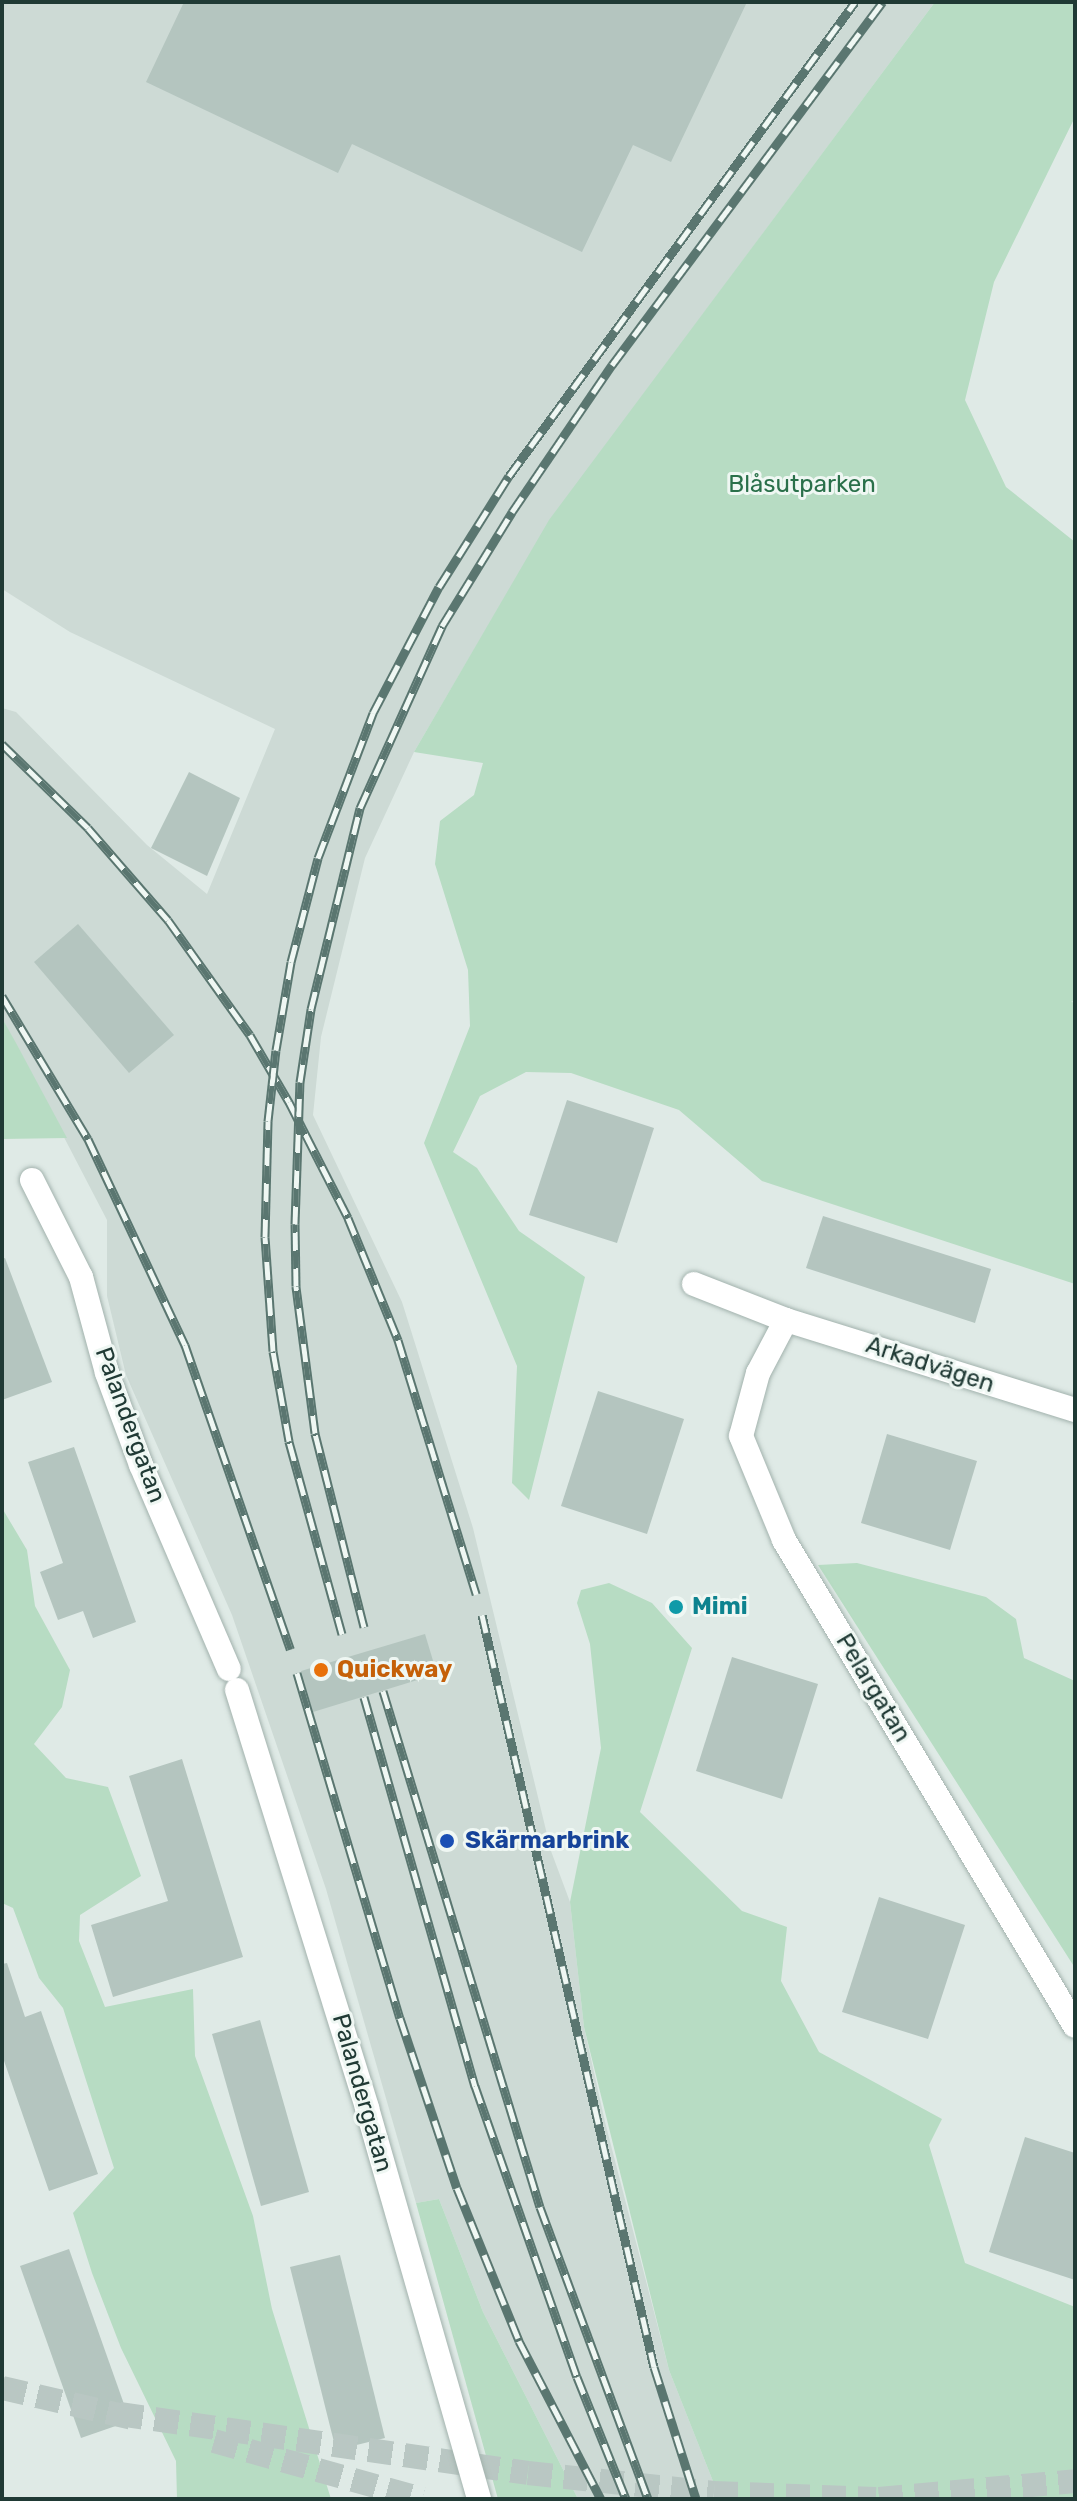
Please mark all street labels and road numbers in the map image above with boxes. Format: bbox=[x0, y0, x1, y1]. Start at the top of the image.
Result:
street label: Arkadvägen bbox=[862, 1331, 998, 1399]
street label: Palandergatan bbox=[89, 1343, 171, 1507]
street label: Pelargatan bbox=[829, 1629, 917, 1747]
street label: Palandergatan bbox=[326, 2011, 398, 2175]

